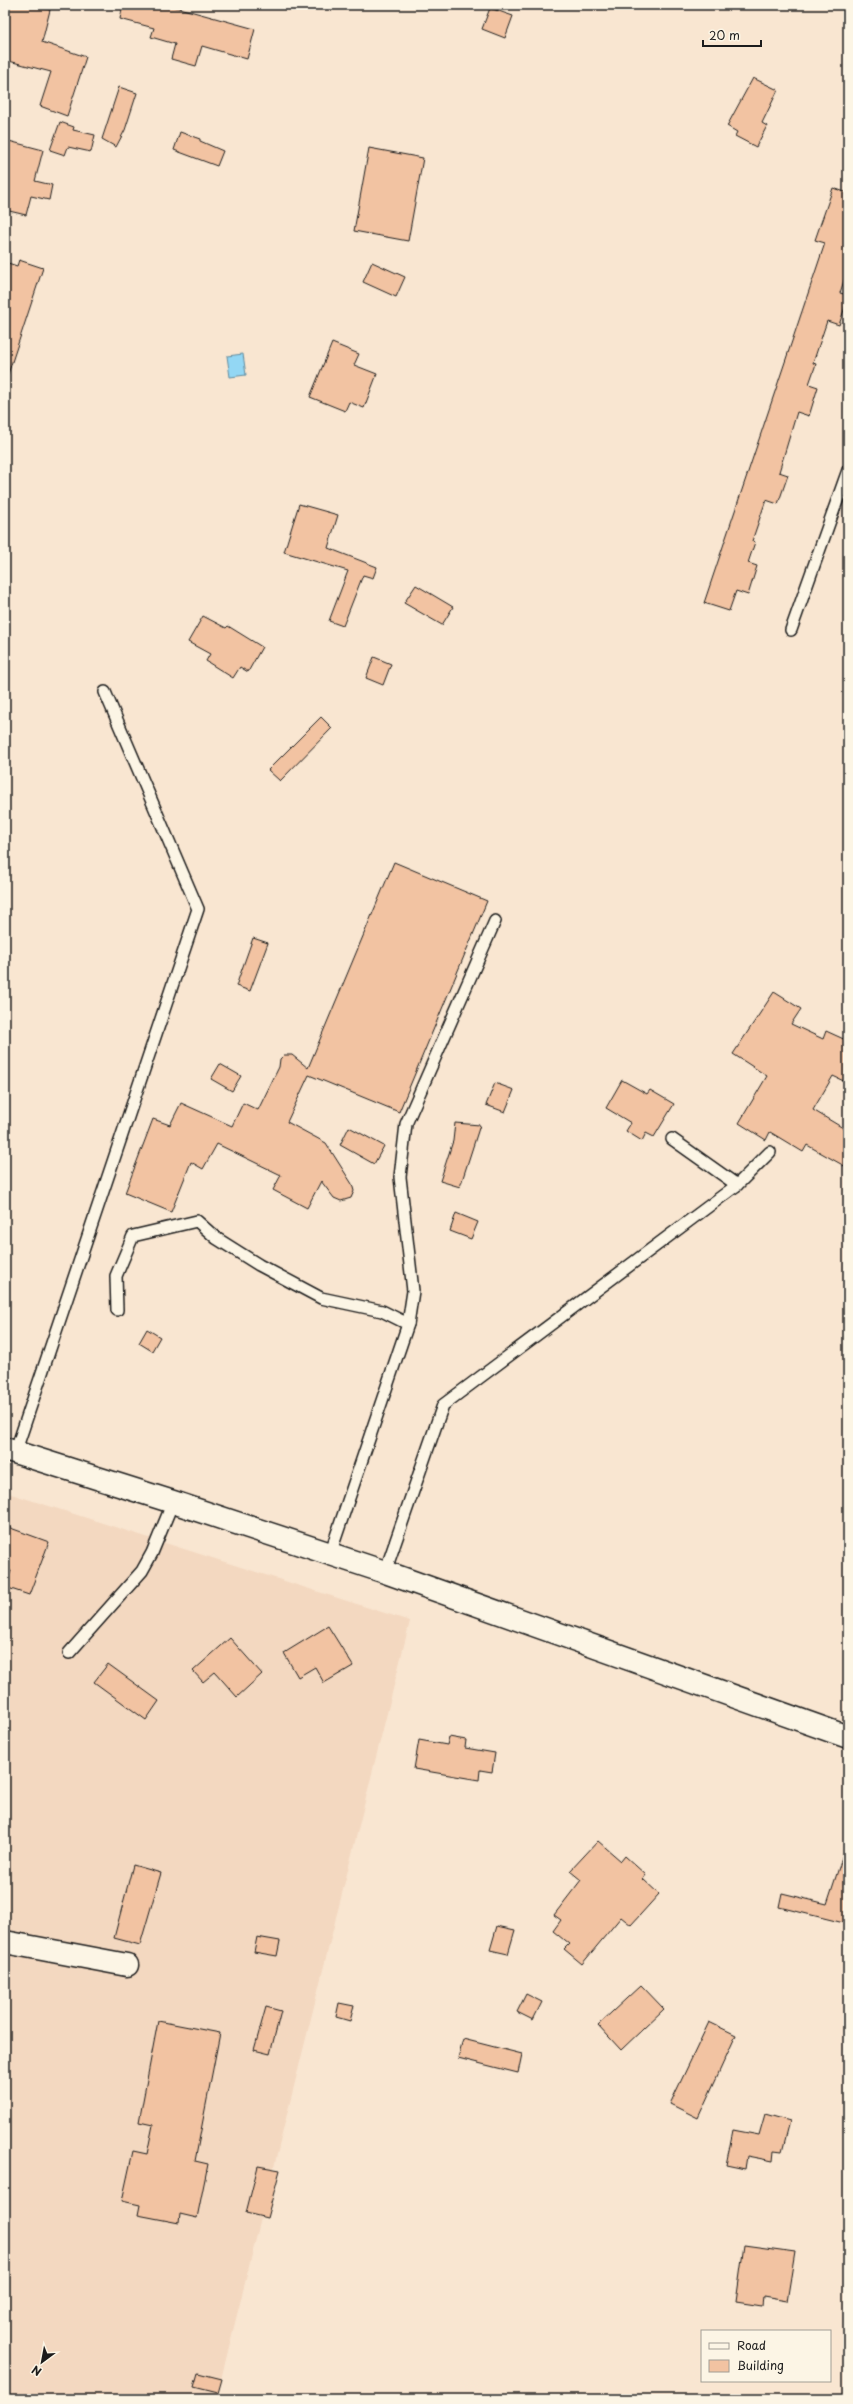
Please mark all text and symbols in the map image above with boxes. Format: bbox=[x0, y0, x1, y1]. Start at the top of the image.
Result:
scale bar bbox=[703, 22, 761, 48]
text: 20 m bbox=[709, 26, 740, 44]
legend bbox=[701, 2330, 831, 2382]
text: Road bbox=[737, 2336, 766, 2354]
north arrow bbox=[22, 2342, 62, 2382]
text: Building bbox=[737, 2356, 784, 2374]
text: N bbox=[28, 2361, 45, 2380]

